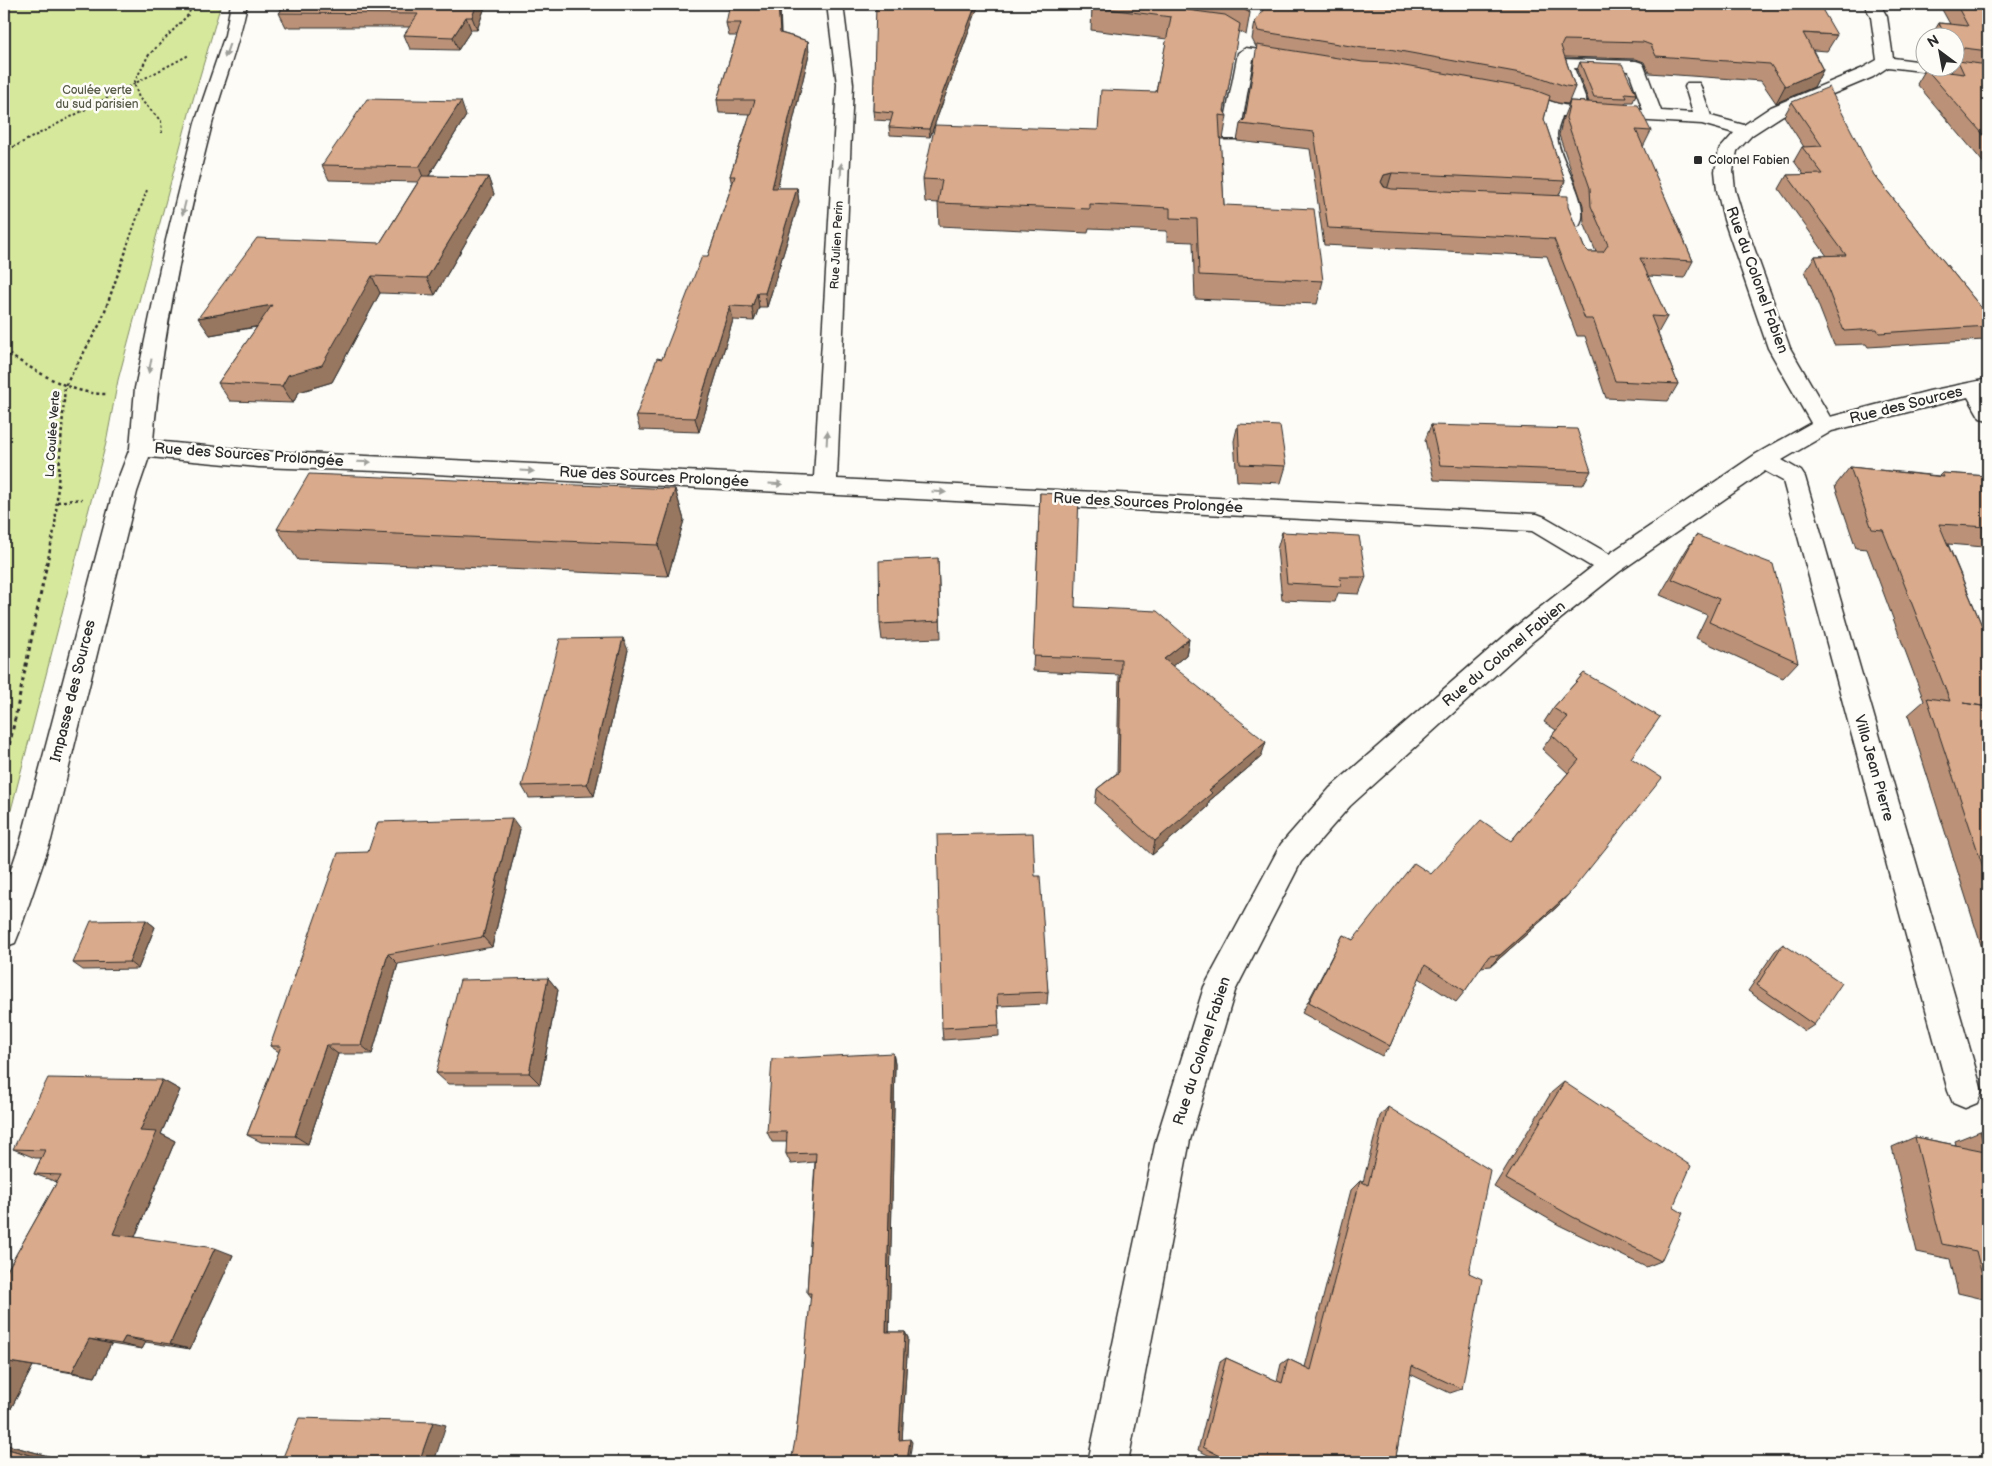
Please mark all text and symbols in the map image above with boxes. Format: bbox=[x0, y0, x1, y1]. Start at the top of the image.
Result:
north arrow bbox=[1914, 28, 1964, 78]
text: N bbox=[1924, 31, 1942, 51]
one-way arrow bbox=[223, 44, 231, 59]
park label: Coulée verte du sud parisien bbox=[55, 83, 139, 112]
place label: Colonel Fabien bbox=[1708, 153, 1790, 168]
marker: Colonel Fabien bbox=[1692, 154, 1704, 166]
one-way arrow bbox=[837, 162, 845, 178]
one-way arrow bbox=[180, 200, 188, 215]
street label: Rue Julien Perin bbox=[827, 200, 847, 290]
street label: Rue du Colonel Fabien bbox=[1722, 204, 1792, 356]
one-way arrow bbox=[146, 359, 154, 375]
street label: Rue des Sources bbox=[1847, 382, 1965, 428]
street label: La Coulée Verte bbox=[42, 390, 64, 478]
one-way arrow bbox=[824, 429, 832, 445]
street label: Rue des Sources Prolongée bbox=[154, 439, 344, 471]
one-way arrow bbox=[357, 459, 373, 467]
street label: Rue des Sources Prolongée bbox=[559, 463, 749, 491]
one-way arrow bbox=[519, 467, 535, 475]
one-way arrow bbox=[769, 480, 785, 488]
one-way arrow bbox=[931, 489, 947, 497]
street label: Rue des Sources Prolongée bbox=[1053, 489, 1243, 517]
street label: Rue du Colonel Fabien bbox=[1439, 597, 1569, 711]
street label: Impasse des Sources bbox=[46, 617, 100, 764]
street label: Villa Jean Pierre bbox=[1850, 713, 1898, 823]
street label: Rue du Colonel Fabien bbox=[1169, 974, 1235, 1128]

